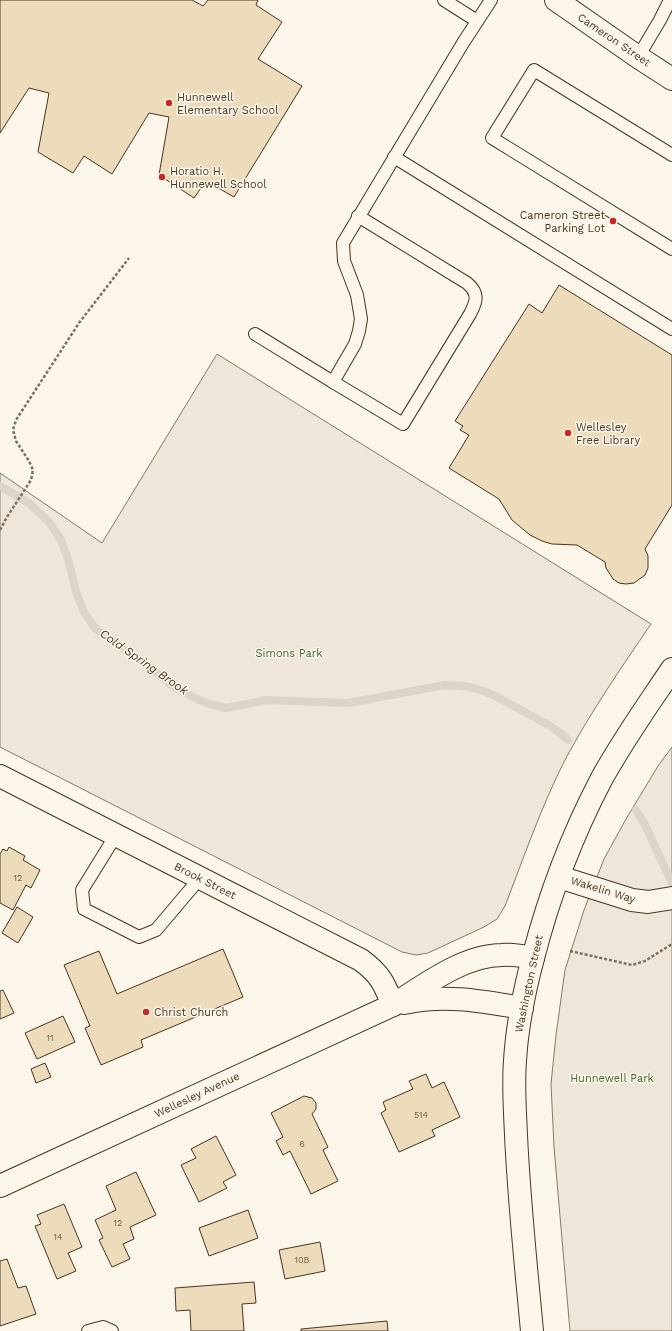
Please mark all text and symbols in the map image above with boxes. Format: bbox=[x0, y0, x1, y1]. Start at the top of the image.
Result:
street label: Cameron Street bbox=[575, 11, 653, 69]
place label: Hunnewell Elementary School bbox=[177, 91, 279, 117]
marker: Hunnewell Elementary School bbox=[164, 98, 174, 108]
place label: Horatio H. Hunnewell School bbox=[170, 165, 267, 191]
marker: Horatio H. Hunnewell School bbox=[157, 172, 167, 182]
place label: Cameron Street Parking Lot bbox=[520, 209, 605, 235]
marker: Cameron Street Parking Lot bbox=[608, 216, 618, 226]
place label: Wellesley Free Library bbox=[576, 421, 640, 447]
marker: Wellesley Free Library bbox=[563, 428, 573, 438]
water label: Cold Spring Brook bbox=[97, 626, 191, 698]
park label: Simons Park bbox=[255, 647, 323, 660]
street label: Brook Street bbox=[172, 860, 238, 902]
house number: 12 bbox=[14, 873, 22, 883]
street label: Wakelin Way bbox=[569, 874, 637, 906]
street label: Washington Street bbox=[512, 934, 546, 1034]
place label: Christ Church bbox=[154, 1006, 228, 1019]
marker: Christ Church bbox=[141, 1007, 151, 1017]
house number: 11 bbox=[46, 1033, 54, 1043]
street label: Wellesley Avenue bbox=[152, 1070, 242, 1120]
park label: Hunnewell Park bbox=[570, 1072, 654, 1085]
house number: 514 bbox=[414, 1110, 429, 1120]
house number: 6 bbox=[299, 1139, 305, 1149]
house number: 12 bbox=[114, 1218, 122, 1228]
house number: 14 bbox=[53, 1232, 63, 1242]
house number: 10B bbox=[295, 1255, 310, 1265]

